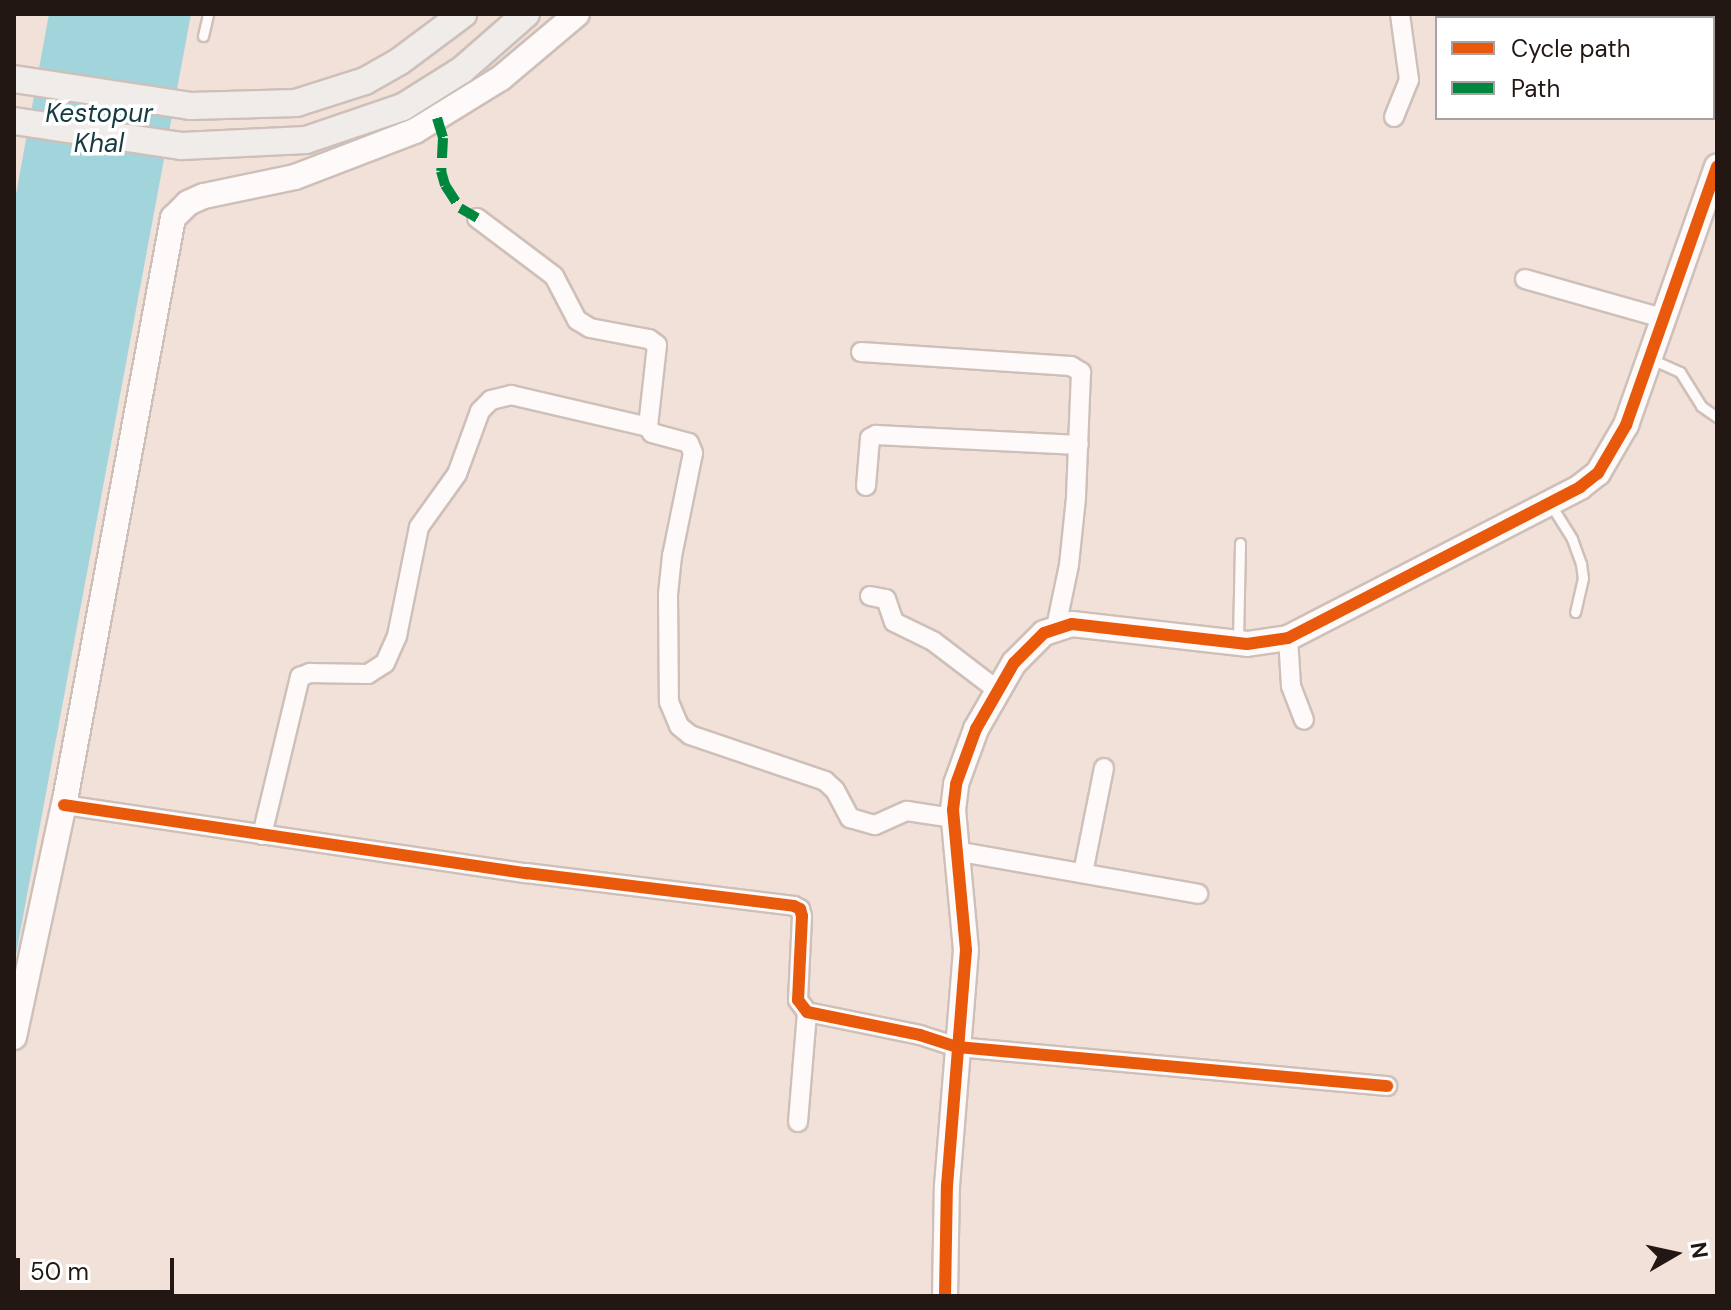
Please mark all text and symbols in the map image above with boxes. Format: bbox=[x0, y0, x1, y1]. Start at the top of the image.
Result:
legend bbox=[1435, 16, 1715, 120]
text: Cycle path bbox=[1511, 33, 1630, 64]
text: Path bbox=[1511, 73, 1560, 104]
water label: Kestopur Khal bbox=[45, 98, 153, 160]
north arrow bbox=[1635, 1214, 1715, 1294]
text: N bbox=[1684, 1240, 1715, 1260]
scale bar bbox=[20, 1242, 178, 1292]
text: 50 m bbox=[30, 1256, 89, 1287]

